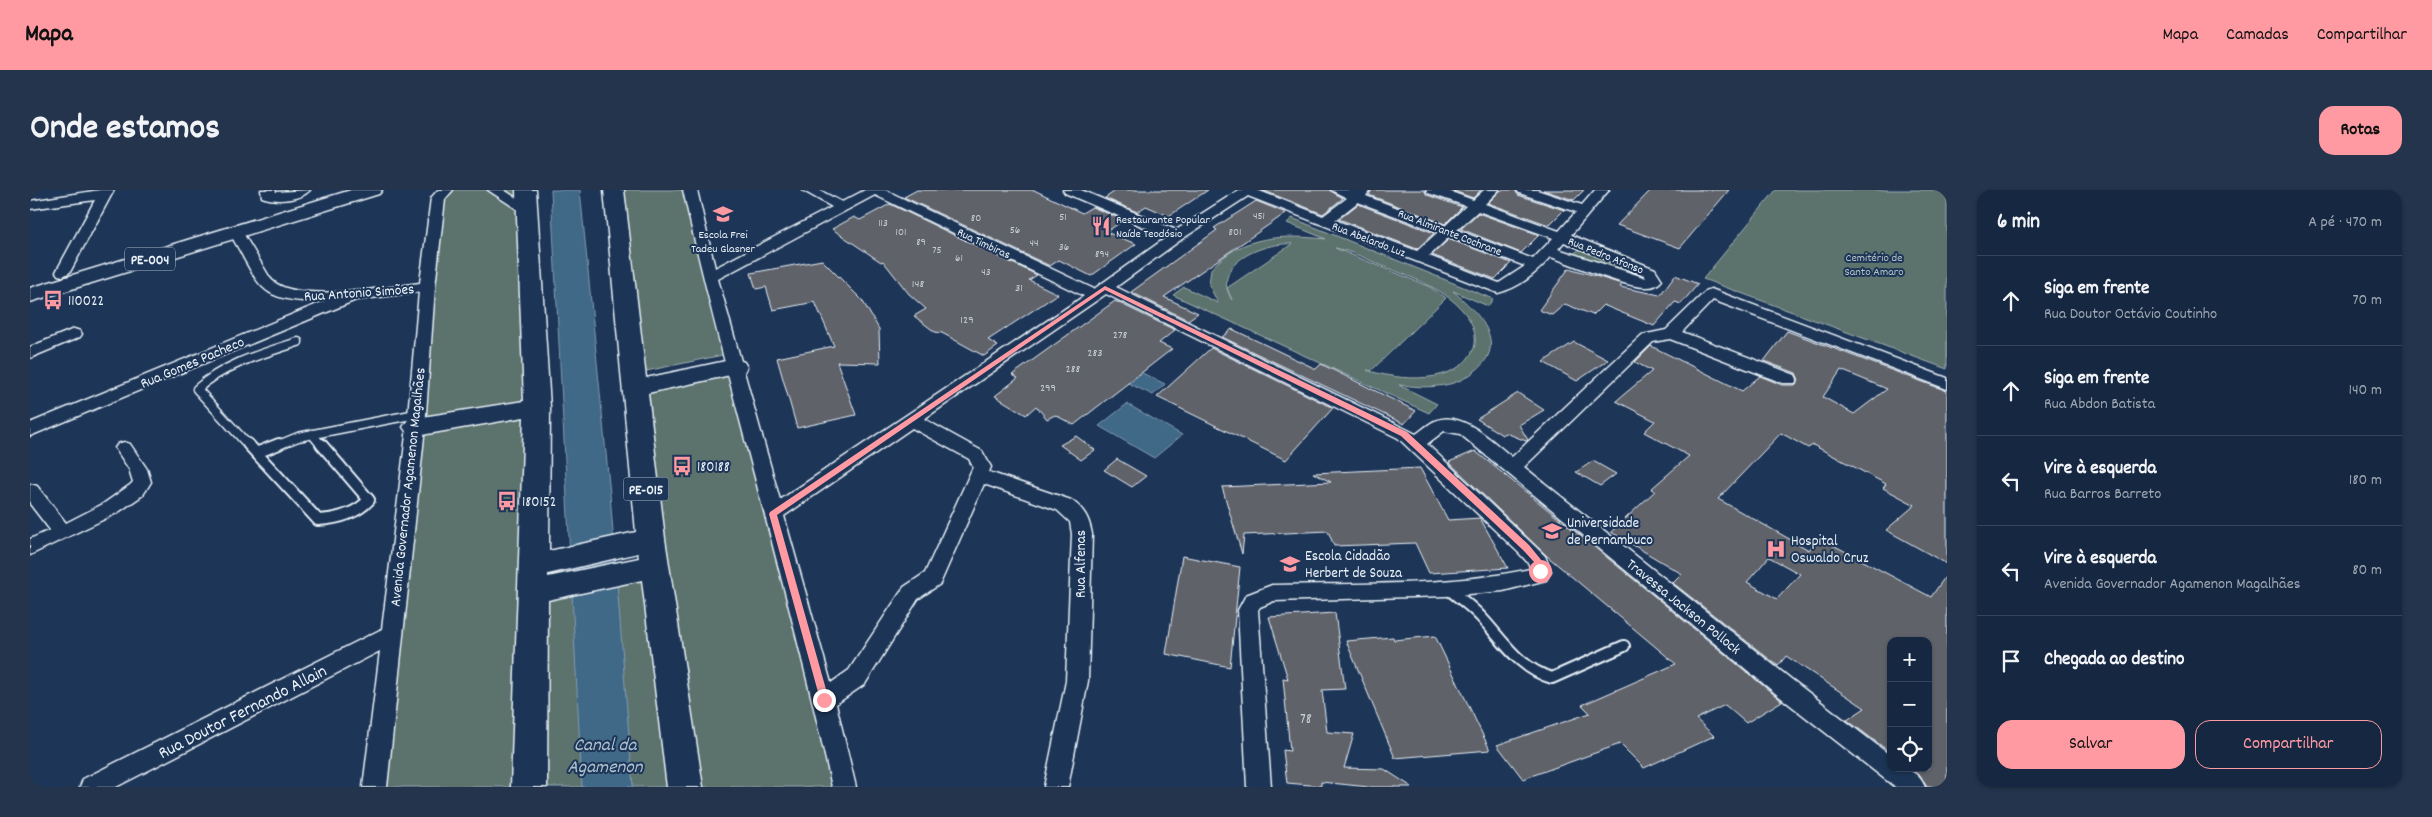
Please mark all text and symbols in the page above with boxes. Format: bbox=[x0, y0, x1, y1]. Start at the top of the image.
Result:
text: Mapa bbox=[25, 18, 73, 52]
text: Mapa bbox=[2162, 23, 2198, 48]
text: Camadas bbox=[2226, 23, 2289, 48]
text: Compartilhar bbox=[2317, 23, 2407, 48]
text: Onde estamos bbox=[30, 105, 220, 155]
button: Rotas bbox=[2319, 106, 2402, 155]
school or university icon: Escola Frei Tadeu Glasner bbox=[712, 203, 734, 225]
street label: Rua Almirante Cochrane bbox=[1395, 206, 1504, 261]
text: 6 min bbox=[1997, 208, 2040, 238]
house number: 451 bbox=[1253, 209, 1265, 225]
house number: 51 bbox=[1059, 210, 1067, 226]
house number: 80 bbox=[971, 211, 981, 227]
text: A pé · 470 m bbox=[2308, 211, 2382, 234]
place label: Restaurante Popular Naíde Teodósio bbox=[1116, 212, 1210, 243]
restaurant icon: Restaurante Popular Naíde Teodósio bbox=[1090, 215, 1112, 237]
house number: 113 bbox=[878, 216, 888, 232]
street label: Rua Abelardo Luz bbox=[1329, 219, 1408, 262]
house number: 56 bbox=[1010, 223, 1020, 239]
house number: 101 bbox=[896, 225, 906, 241]
street label: Rua Timbiras bbox=[954, 225, 1013, 264]
house number: 801 bbox=[1229, 225, 1241, 241]
place label: Escola Frei Tadeu Glasner bbox=[691, 227, 756, 258]
street label: Rua Pedro Afonso bbox=[1565, 233, 1646, 279]
house number: 89 bbox=[916, 235, 926, 251]
house number: 44 bbox=[1029, 236, 1039, 252]
house number: 36 bbox=[1059, 240, 1069, 256]
house number: 75 bbox=[932, 243, 942, 259]
house number: 894 bbox=[1095, 247, 1109, 263]
road number: PE-004 bbox=[125, 248, 175, 270]
park label: Cemitério de Santo Amaro bbox=[1844, 250, 1904, 281]
house number: 61 bbox=[955, 251, 963, 267]
house number: 43 bbox=[981, 265, 991, 281]
house number: 148 bbox=[912, 276, 924, 293]
text: Siga em frente bbox=[2044, 276, 2149, 303]
street label: Rua Antonio Simões bbox=[303, 279, 415, 309]
house number: 31 bbox=[1015, 280, 1023, 297]
icon: ahead bbox=[1997, 287, 2025, 315]
bus stop icon: 110022 bbox=[42, 289, 64, 311]
text: 70 m bbox=[2352, 289, 2382, 312]
place label: 110022 bbox=[68, 291, 104, 313]
text: Rua Doutor Octávio Coutinho bbox=[2044, 303, 2217, 326]
house number: 129 bbox=[960, 312, 974, 329]
house number: 278 bbox=[1113, 327, 1128, 344]
street label: Rua Gomes Pacheco bbox=[137, 332, 249, 396]
house number: 283 bbox=[1087, 345, 1103, 362]
house number: 288 bbox=[1066, 361, 1081, 378]
street label: Avenida Governador Agamenon Magalhães bbox=[385, 366, 432, 608]
text: Siga em frente bbox=[2044, 366, 2149, 393]
icon: ahead bbox=[1997, 377, 2025, 405]
text: 140 m bbox=[2348, 379, 2382, 402]
house number: 299 bbox=[1040, 380, 1056, 397]
text: Rua Abdon Batista bbox=[2044, 393, 2155, 416]
bus stop icon: 180188 bbox=[671, 455, 693, 477]
text: Vire à esquerda bbox=[2044, 456, 2156, 483]
place label: 180188 bbox=[697, 457, 730, 479]
icon: left bbox=[1997, 467, 2025, 495]
text: 180 m bbox=[2349, 469, 2382, 492]
road number: PE-015 bbox=[624, 478, 668, 500]
text: Rua Barros Barreto bbox=[2044, 483, 2161, 506]
bus stop icon: 180152 bbox=[496, 490, 518, 512]
place label: 180152 bbox=[522, 492, 556, 514]
place label: Universidade de Pernambuco bbox=[1567, 513, 1653, 552]
school or university icon: Universidade de Pernambuco bbox=[1541, 520, 1563, 542]
street label: Rua Alfenas bbox=[1071, 530, 1093, 598]
place label: Hospital Oswaldo Cruz bbox=[1791, 531, 1869, 570]
hospital icon: Hospital Oswaldo Cruz bbox=[1765, 538, 1787, 560]
place label: Escola Cidadão Herbert de Souza bbox=[1305, 546, 1403, 585]
text: Vire à esquerda bbox=[2044, 546, 2156, 573]
school or university icon: Escola Cidadão Herbert de Souza bbox=[1279, 553, 1301, 575]
street label: Travessa Jackson Pollock bbox=[1621, 554, 1745, 661]
icon: left bbox=[1997, 557, 2025, 585]
text: 80 m bbox=[2352, 559, 2382, 582]
route start bbox=[1529, 560, 1552, 583]
text: Avenida Governador Agamenon Magalhães bbox=[2044, 573, 2301, 596]
map controls bbox=[1887, 637, 1932, 772]
button: + bbox=[1887, 637, 1932, 682]
icon: arrive bbox=[1997, 647, 2025, 675]
text: Chegada ao destino bbox=[2044, 647, 2185, 674]
street label: Rua Doutor Fernando Allain bbox=[154, 660, 332, 767]
button: − bbox=[1887, 682, 1932, 727]
route end bbox=[813, 689, 836, 712]
house number: 78 bbox=[1300, 709, 1312, 731]
button: Salvar bbox=[1997, 720, 2185, 769]
button: Compartilhar bbox=[2195, 720, 2382, 769]
button: locate bbox=[1887, 727, 1932, 772]
water label: Canal da Agamenon bbox=[567, 733, 644, 782]

